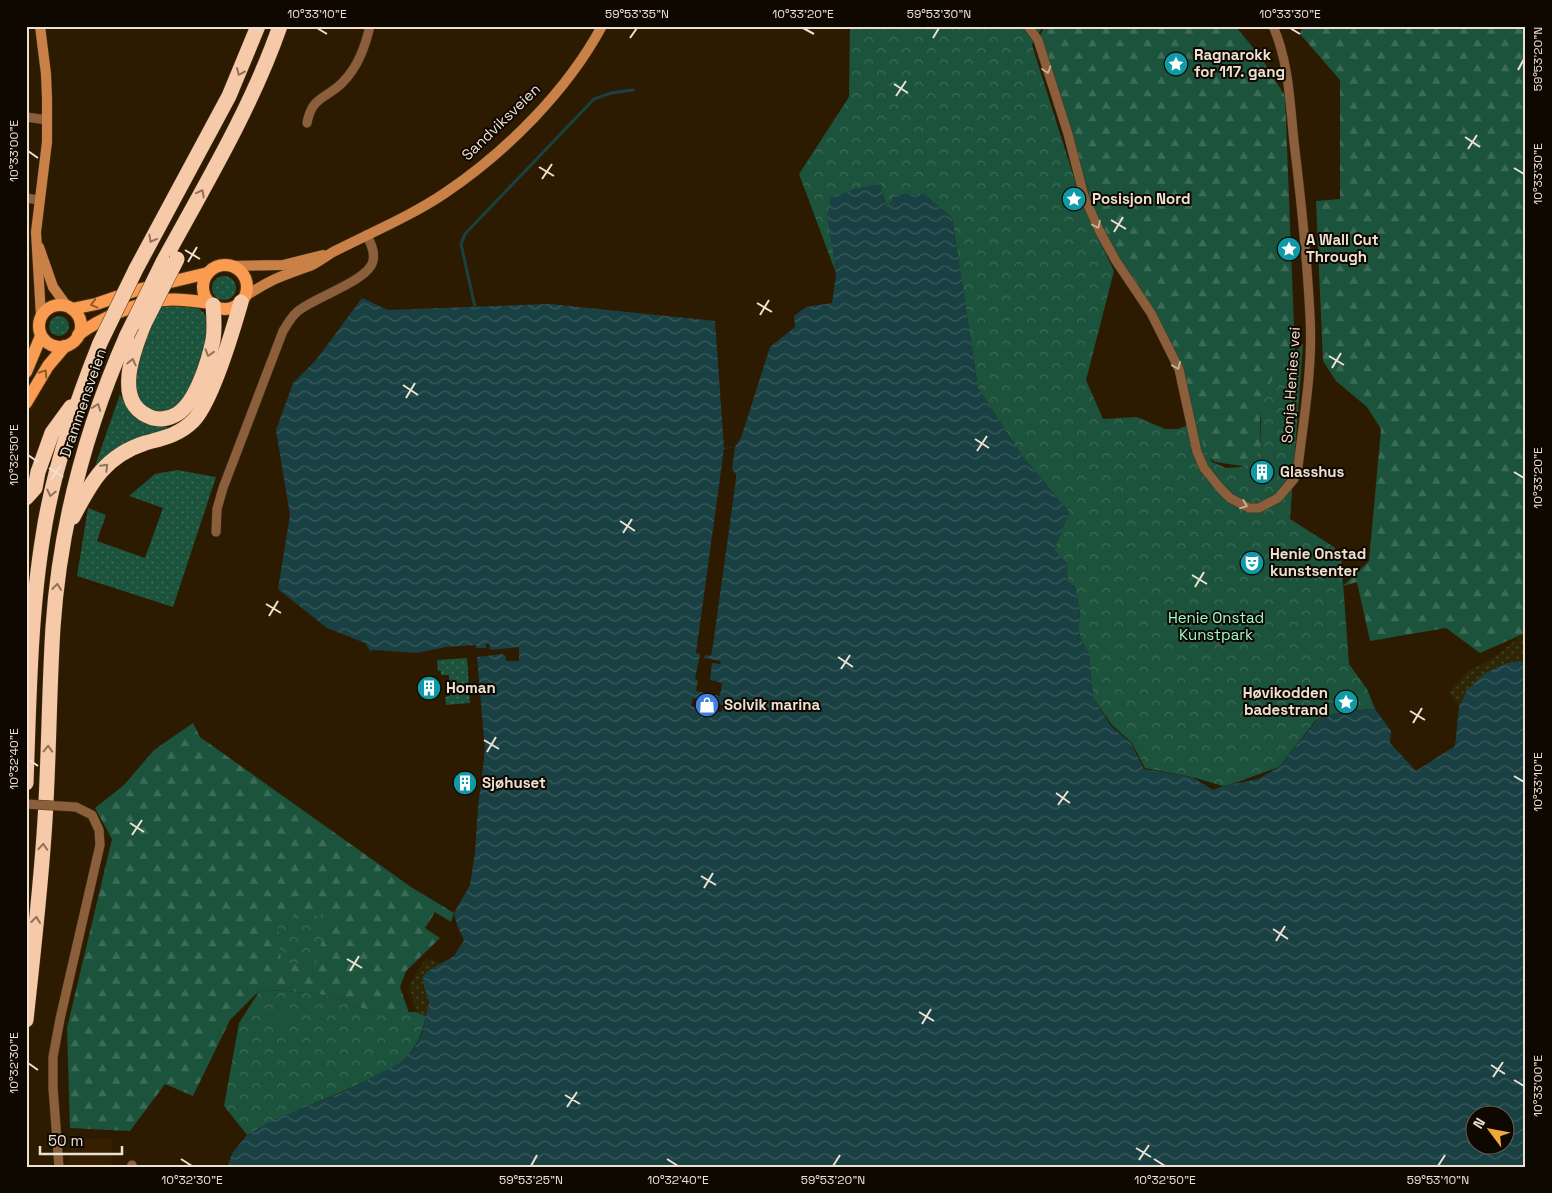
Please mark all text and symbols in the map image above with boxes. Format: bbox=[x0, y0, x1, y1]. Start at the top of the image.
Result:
text: 10°33'10"E bbox=[287, 6, 347, 22]
text: 59°53'35"N bbox=[605, 6, 669, 22]
text: 10°33'20"E bbox=[772, 6, 834, 22]
text: 59°53'30"N bbox=[907, 6, 971, 22]
text: 10°33'30"E bbox=[1259, 6, 1321, 22]
text: 59°53'20"N bbox=[1530, 27, 1546, 91]
place label: Ragnarokk for 117. gang bbox=[1194, 45, 1285, 81]
place icon: Ragnarokk for 117. gang bbox=[1163, 51, 1189, 77]
one-way arrow bbox=[1042, 66, 1052, 74]
one-way arrow bbox=[236, 67, 247, 76]
street label: Sandviksveien bbox=[457, 79, 544, 164]
text: 10°33'00"E bbox=[6, 120, 22, 182]
text: 10°33'30"E bbox=[1530, 143, 1546, 205]
place icon: Posisjon Nord bbox=[1061, 186, 1087, 212]
one-way arrow bbox=[195, 189, 205, 198]
place label: Posisjon Nord bbox=[1092, 189, 1191, 208]
one-way arrow bbox=[1090, 220, 1101, 229]
place label: A Wall Cut Through bbox=[1306, 230, 1379, 266]
one-way arrow bbox=[148, 233, 158, 242]
place icon: A Wall Cut Through bbox=[1276, 236, 1302, 262]
one-way arrow bbox=[91, 299, 99, 309]
street label: Sonja Henies vei bbox=[1277, 326, 1304, 444]
street label: Drammensveien bbox=[55, 346, 110, 460]
one-way arrow bbox=[205, 349, 215, 357]
one-way arrow bbox=[126, 358, 137, 367]
one-way arrow bbox=[1170, 361, 1181, 370]
one-way arrow bbox=[38, 369, 47, 379]
one-way arrow bbox=[91, 403, 101, 412]
text: 10°32'50"E bbox=[6, 424, 22, 486]
text: 10°33'20"E bbox=[1530, 447, 1546, 509]
building icon: Glasshus bbox=[1249, 459, 1275, 485]
place label: Glasshus bbox=[1280, 462, 1345, 481]
one-way arrow bbox=[99, 464, 108, 473]
one-way arrow bbox=[46, 489, 57, 498]
one-way arrow bbox=[1239, 499, 1248, 509]
place label: Henie Onstad kunstsenter bbox=[1270, 544, 1366, 580]
theatre icon: Henie Onstad kunstsenter bbox=[1239, 550, 1265, 576]
one-way arrow bbox=[51, 583, 62, 591]
park label: Henie Onstad Kunstpark bbox=[1168, 608, 1264, 644]
building icon: Homan bbox=[416, 675, 442, 701]
place label: Homan bbox=[446, 678, 496, 697]
place label: Høvikodden badestrand bbox=[1243, 683, 1328, 719]
place icon: Høvikodden badestrand bbox=[1333, 689, 1359, 715]
shop icon: Solvik marina bbox=[694, 692, 720, 718]
place label: Solvik marina bbox=[724, 695, 820, 714]
text: 10°32'40"E bbox=[6, 728, 22, 790]
one-way arrow bbox=[43, 745, 53, 752]
text: 10°33'10"E bbox=[1530, 752, 1546, 812]
building icon: Sjøhuset bbox=[452, 770, 478, 796]
place label: Sjøhuset bbox=[482, 773, 546, 792]
one-way arrow bbox=[37, 843, 48, 851]
one-way arrow bbox=[31, 915, 42, 923]
text: 10°32'30"E bbox=[6, 1032, 22, 1094]
text: 10°33'00"E bbox=[1530, 1055, 1546, 1117]
north arrow bbox=[1464, 1106, 1514, 1156]
text: N bbox=[1469, 1114, 1489, 1132]
scale bar bbox=[40, 1123, 122, 1155]
text: 50 m bbox=[48, 1131, 83, 1150]
text: 10°32'30"E bbox=[161, 1172, 223, 1188]
text: 59°53'25"N bbox=[499, 1172, 563, 1188]
text: 10°32'40"E bbox=[647, 1172, 709, 1188]
text: 59°53'20"N bbox=[801, 1172, 865, 1188]
text: 10°32'50"E bbox=[1134, 1172, 1196, 1188]
text: 59°53'10"N bbox=[1407, 1172, 1469, 1188]

